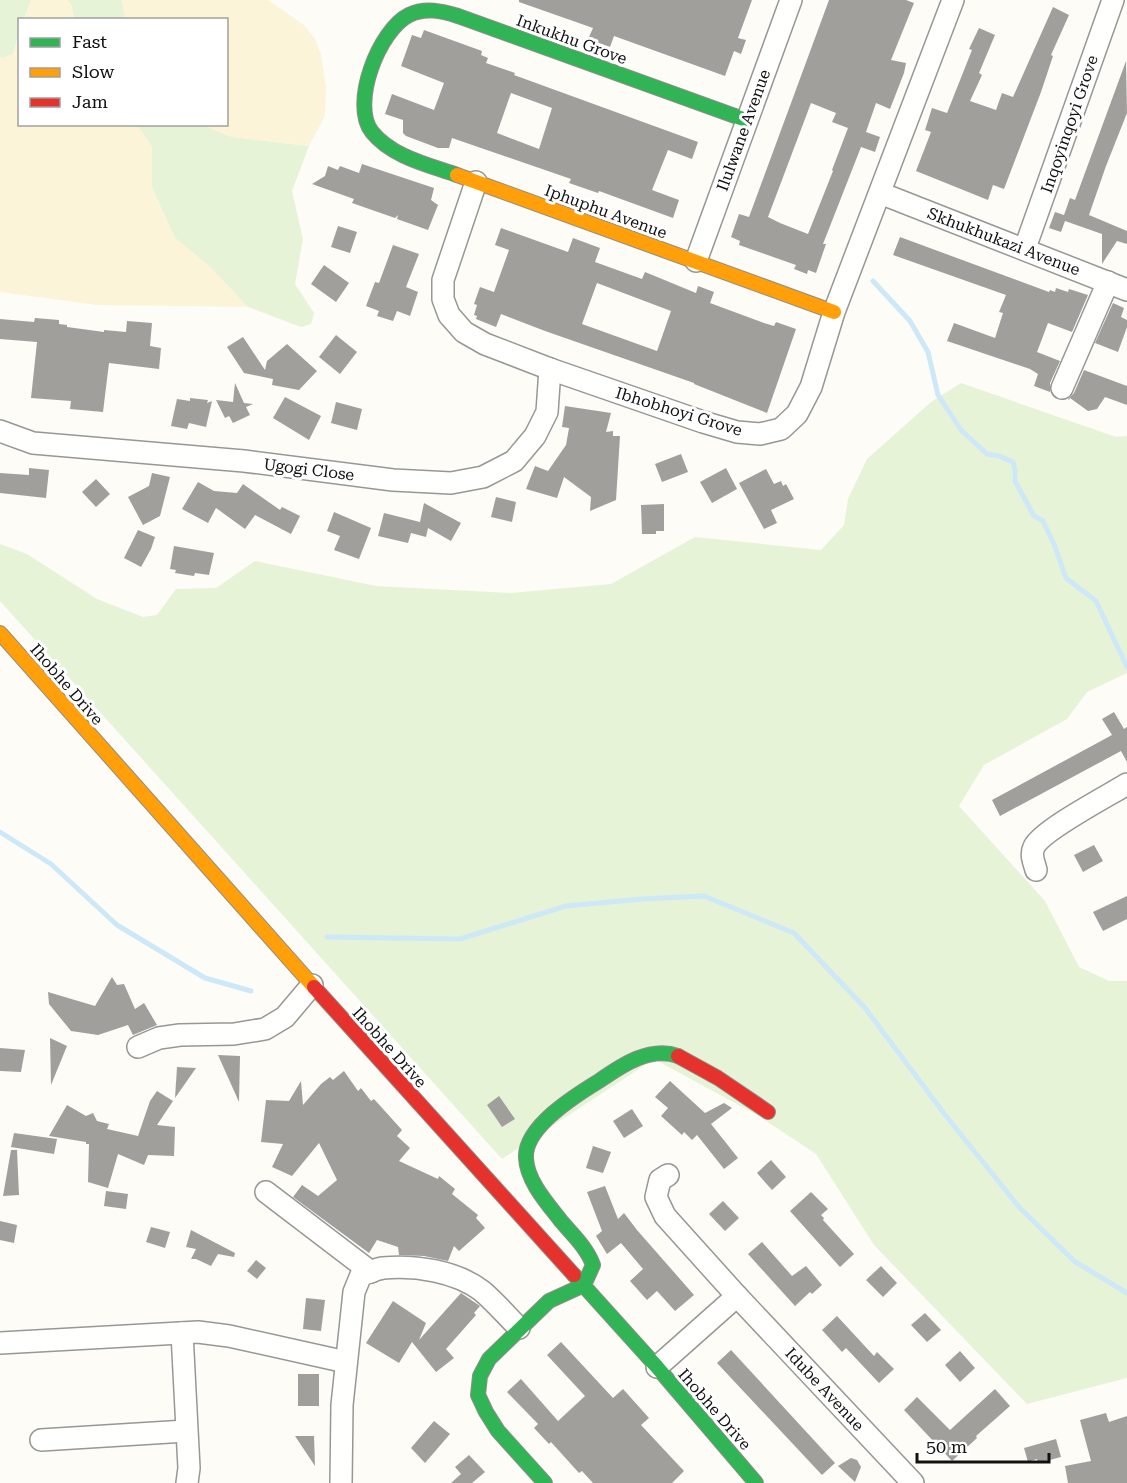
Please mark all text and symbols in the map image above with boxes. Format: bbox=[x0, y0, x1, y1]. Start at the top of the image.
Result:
street label: Inkukhu Grove bbox=[514, 11, 630, 68]
legend bbox=[18, 18, 228, 126]
text: Fast bbox=[72, 31, 107, 52]
street label: Inqoyinqoyi Grove bbox=[1037, 52, 1102, 196]
text: Slow bbox=[72, 61, 114, 82]
street label: Ilulwane Avenue bbox=[713, 67, 774, 194]
text: Jam bbox=[72, 91, 108, 112]
street label: Iphuphu Avenue bbox=[542, 181, 670, 242]
street label: Skhukhukazi Avenue bbox=[925, 204, 1083, 279]
street label: Ibhobhoyi Grove bbox=[613, 383, 745, 440]
street label: Ugogi Close bbox=[262, 455, 356, 485]
street label: Ihobhe Drive bbox=[26, 640, 107, 729]
street label: Ihobhe Drive bbox=[349, 1003, 431, 1092]
street label: Idube Avenue bbox=[781, 1344, 868, 1435]
street label: Ihobhe Drive bbox=[674, 1365, 755, 1454]
scale bar bbox=[917, 1426, 1049, 1464]
text: 50 m bbox=[926, 1436, 967, 1457]

